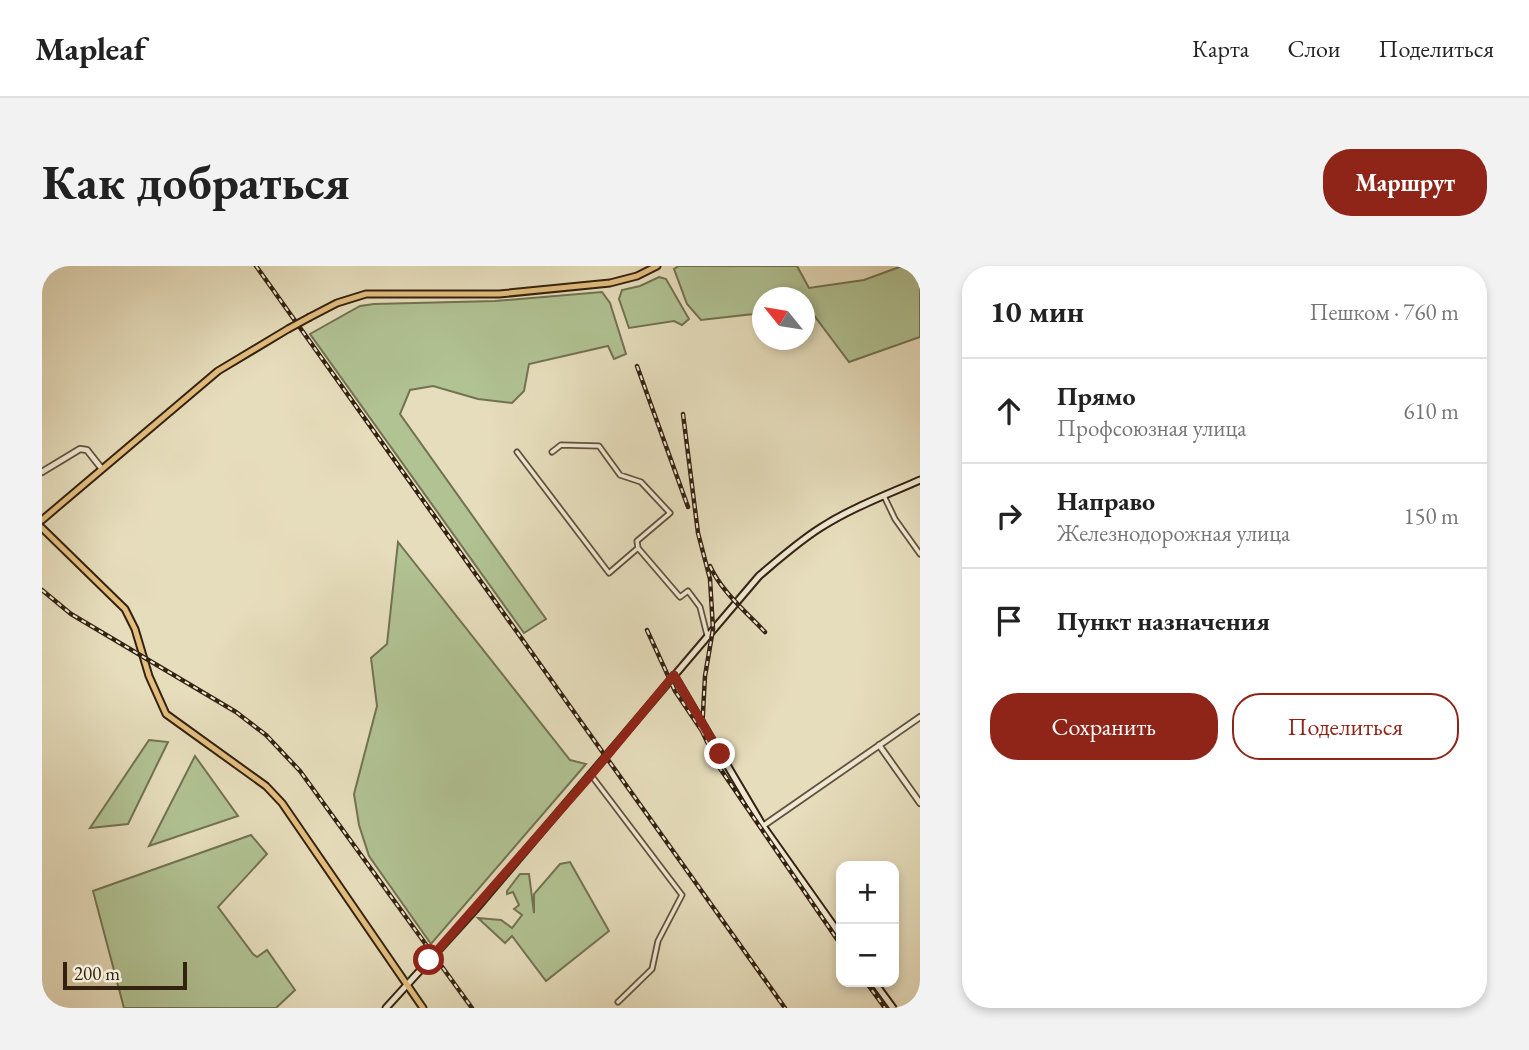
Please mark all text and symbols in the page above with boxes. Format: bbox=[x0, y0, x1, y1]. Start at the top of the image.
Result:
text: Mapleaf bbox=[35, 27, 146, 70]
text: Карта bbox=[1192, 33, 1249, 64]
text: Слои bbox=[1287, 33, 1341, 64]
text: Поделиться bbox=[1379, 33, 1494, 64]
button: Маршрут bbox=[1323, 149, 1487, 216]
text: Как добраться bbox=[42, 150, 350, 214]
north arrow bbox=[752, 287, 815, 350]
text: 10 мин bbox=[990, 292, 1084, 331]
text: Пешком · 760 m bbox=[1310, 297, 1459, 327]
text: Прямо bbox=[1057, 379, 1136, 413]
icon: ahead bbox=[990, 392, 1028, 430]
text: 610 m bbox=[1403, 396, 1459, 426]
text: Профсоюзная улица bbox=[1057, 413, 1246, 443]
text: Направо bbox=[1057, 484, 1155, 518]
icon: right bbox=[990, 497, 1028, 535]
text: 150 m bbox=[1403, 501, 1459, 531]
text: Железнодорожная улица bbox=[1057, 518, 1290, 548]
icon: arrive bbox=[990, 602, 1028, 640]
text: Пункт назначения bbox=[1057, 604, 1270, 638]
button: Сохранить bbox=[990, 693, 1218, 760]
button: Поделиться bbox=[1232, 693, 1459, 760]
route end bbox=[704, 738, 735, 769]
map controls bbox=[836, 861, 899, 987]
button: + bbox=[836, 861, 899, 924]
button: − bbox=[836, 924, 899, 987]
route start bbox=[413, 944, 444, 975]
scale bar bbox=[63, 959, 187, 991]
text: 200 m bbox=[74, 961, 120, 986]

